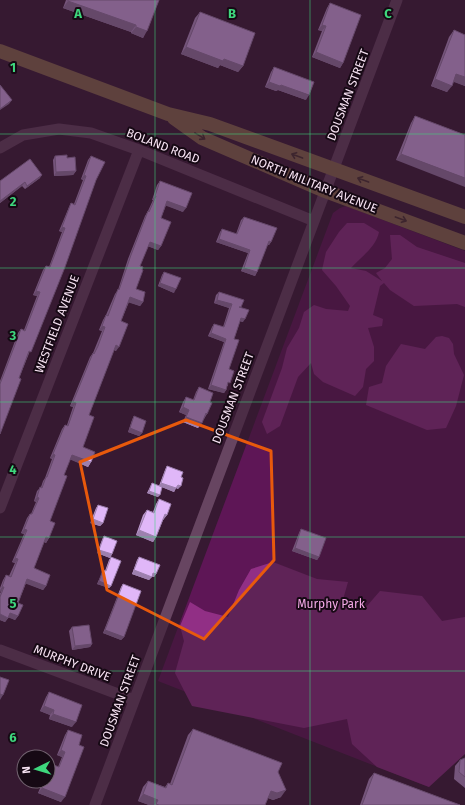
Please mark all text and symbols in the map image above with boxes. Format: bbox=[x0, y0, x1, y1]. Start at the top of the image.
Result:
text: A bbox=[73, 6, 82, 21]
text: B bbox=[228, 6, 236, 21]
text: C bbox=[384, 6, 392, 21]
street label: DOUSMAN STREET bbox=[324, 47, 372, 143]
text: 1 bbox=[10, 60, 16, 75]
street label: BOLAND ROAD bbox=[124, 126, 202, 167]
one-way arrow bbox=[194, 133, 206, 141]
one-way arrow bbox=[291, 151, 303, 159]
street label: NORTH MILITARY AVENUE bbox=[249, 152, 379, 216]
one-way arrow bbox=[357, 175, 369, 183]
text: 2 bbox=[10, 194, 17, 209]
one-way arrow bbox=[394, 216, 407, 223]
street label: WESTFIELD AVENUE bbox=[32, 273, 82, 375]
text: 3 bbox=[9, 328, 17, 343]
street label: DOUSMAN STREET bbox=[209, 350, 257, 446]
text: 4 bbox=[9, 462, 17, 477]
text: 5 bbox=[10, 596, 17, 611]
park label: Murphy Park bbox=[297, 597, 366, 611]
street label: MURPHY DRIVE bbox=[32, 642, 112, 684]
street label: DOUSMAN STREET bbox=[97, 652, 143, 749]
text: 6 bbox=[9, 730, 17, 745]
north arrow bbox=[16, 749, 56, 789]
text: N bbox=[20, 766, 33, 774]

